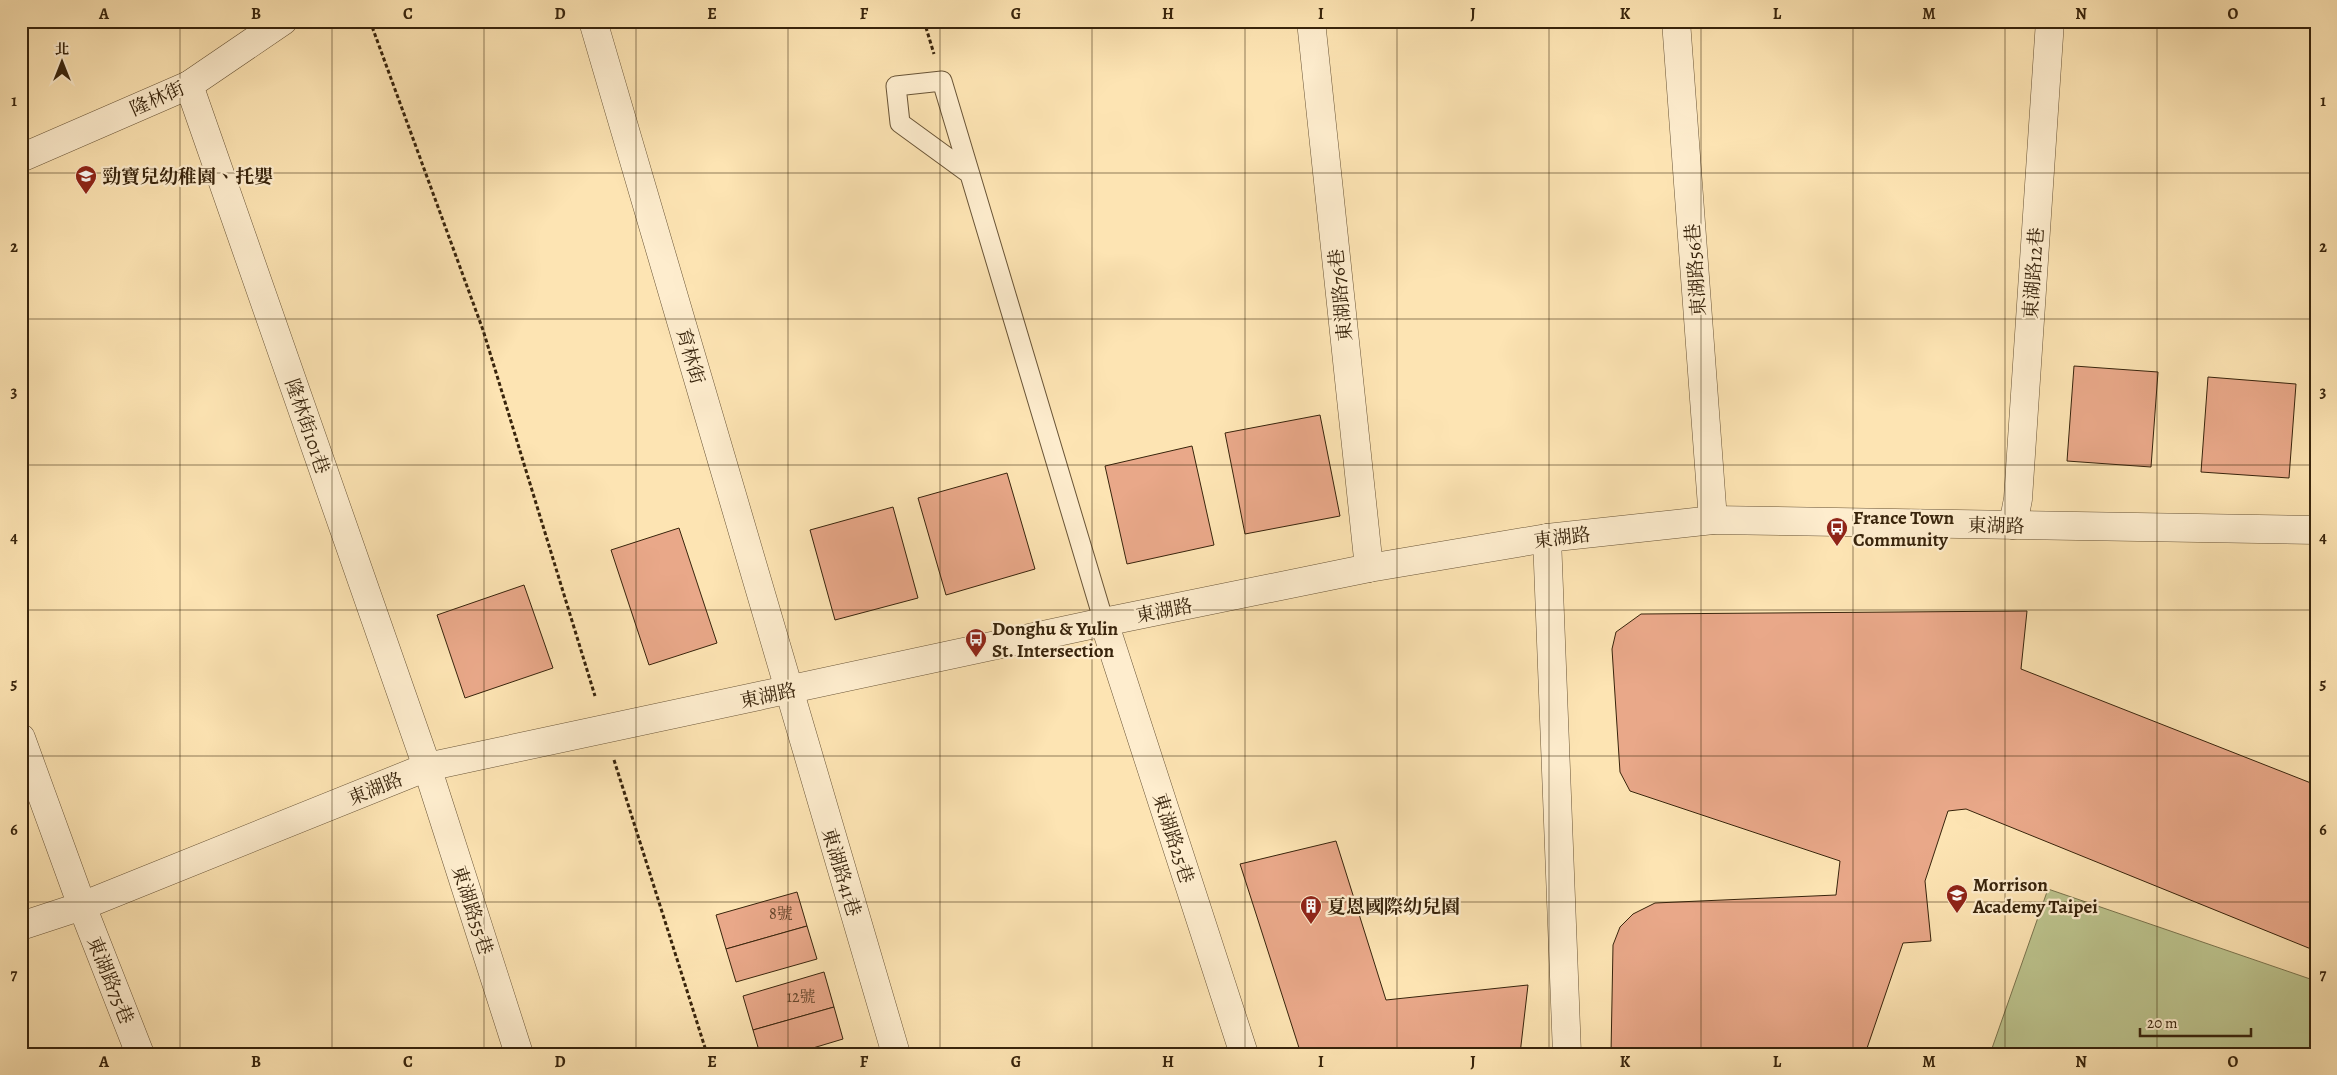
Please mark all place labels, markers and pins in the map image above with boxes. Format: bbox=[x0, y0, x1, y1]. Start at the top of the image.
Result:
school or university icon: 勁寶兒幼稚園、托嬰 bbox=[74, 164, 98, 195]
place label: 勁寶兒幼稚園、托嬰 bbox=[102, 164, 273, 190]
place label: France Town Community bbox=[1853, 505, 1955, 553]
bus stop icon: France Town Community bbox=[1825, 516, 1849, 547]
place label: Donghu & Yulin St. Intersection bbox=[992, 616, 1119, 664]
bus stop icon: Donghu & Yulin St. Intersection bbox=[964, 627, 988, 658]
place label: Morrison Academy Taipei bbox=[1972, 872, 2098, 920]
school or university icon: Morrison Academy Taipei bbox=[1945, 883, 1969, 914]
building icon: 夏恩國際幼兒園 bbox=[1299, 894, 1323, 925]
place label: 夏恩國際幼兒園 bbox=[1327, 894, 1460, 920]

